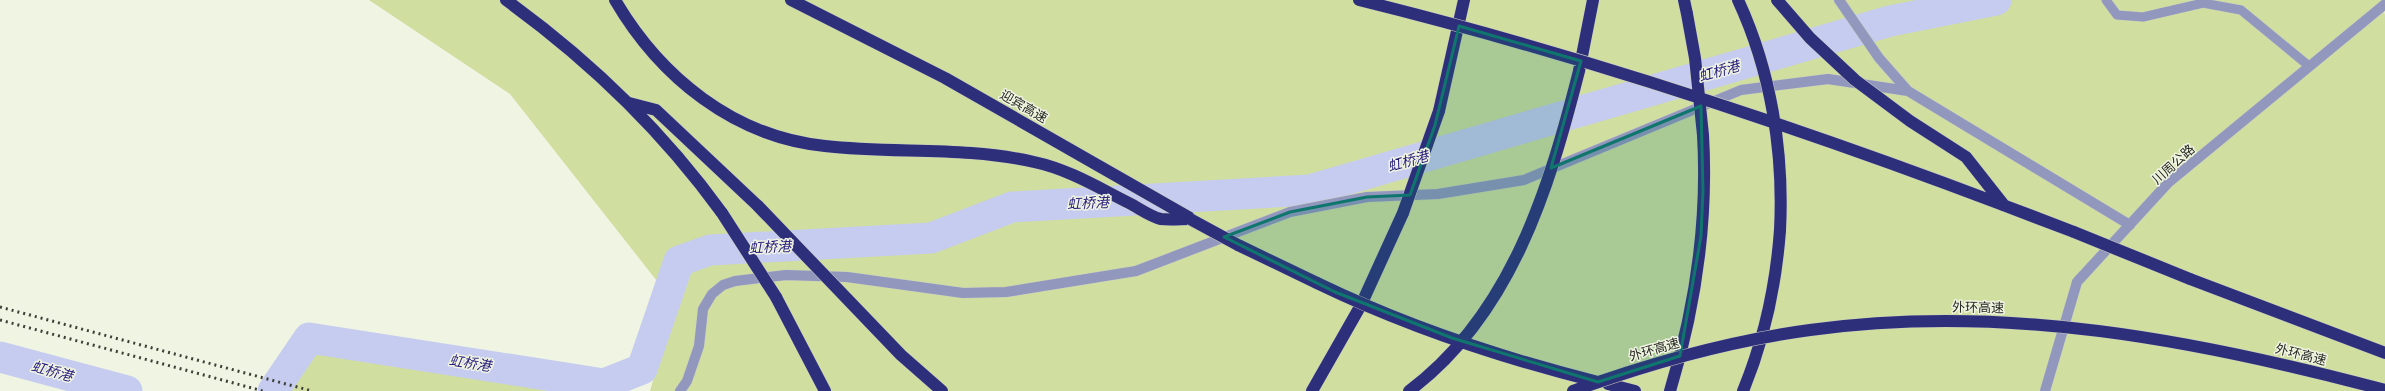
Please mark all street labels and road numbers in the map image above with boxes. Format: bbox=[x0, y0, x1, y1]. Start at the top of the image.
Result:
street label: 迎宾高速 bbox=[997, 87, 1050, 127]
street label: 川周公路 bbox=[2149, 141, 2198, 188]
street label: 外环高速 bbox=[1952, 300, 2004, 316]
street label: 外环高速 bbox=[1627, 335, 1681, 365]
street label: 外环高速 bbox=[2274, 341, 2328, 369]

